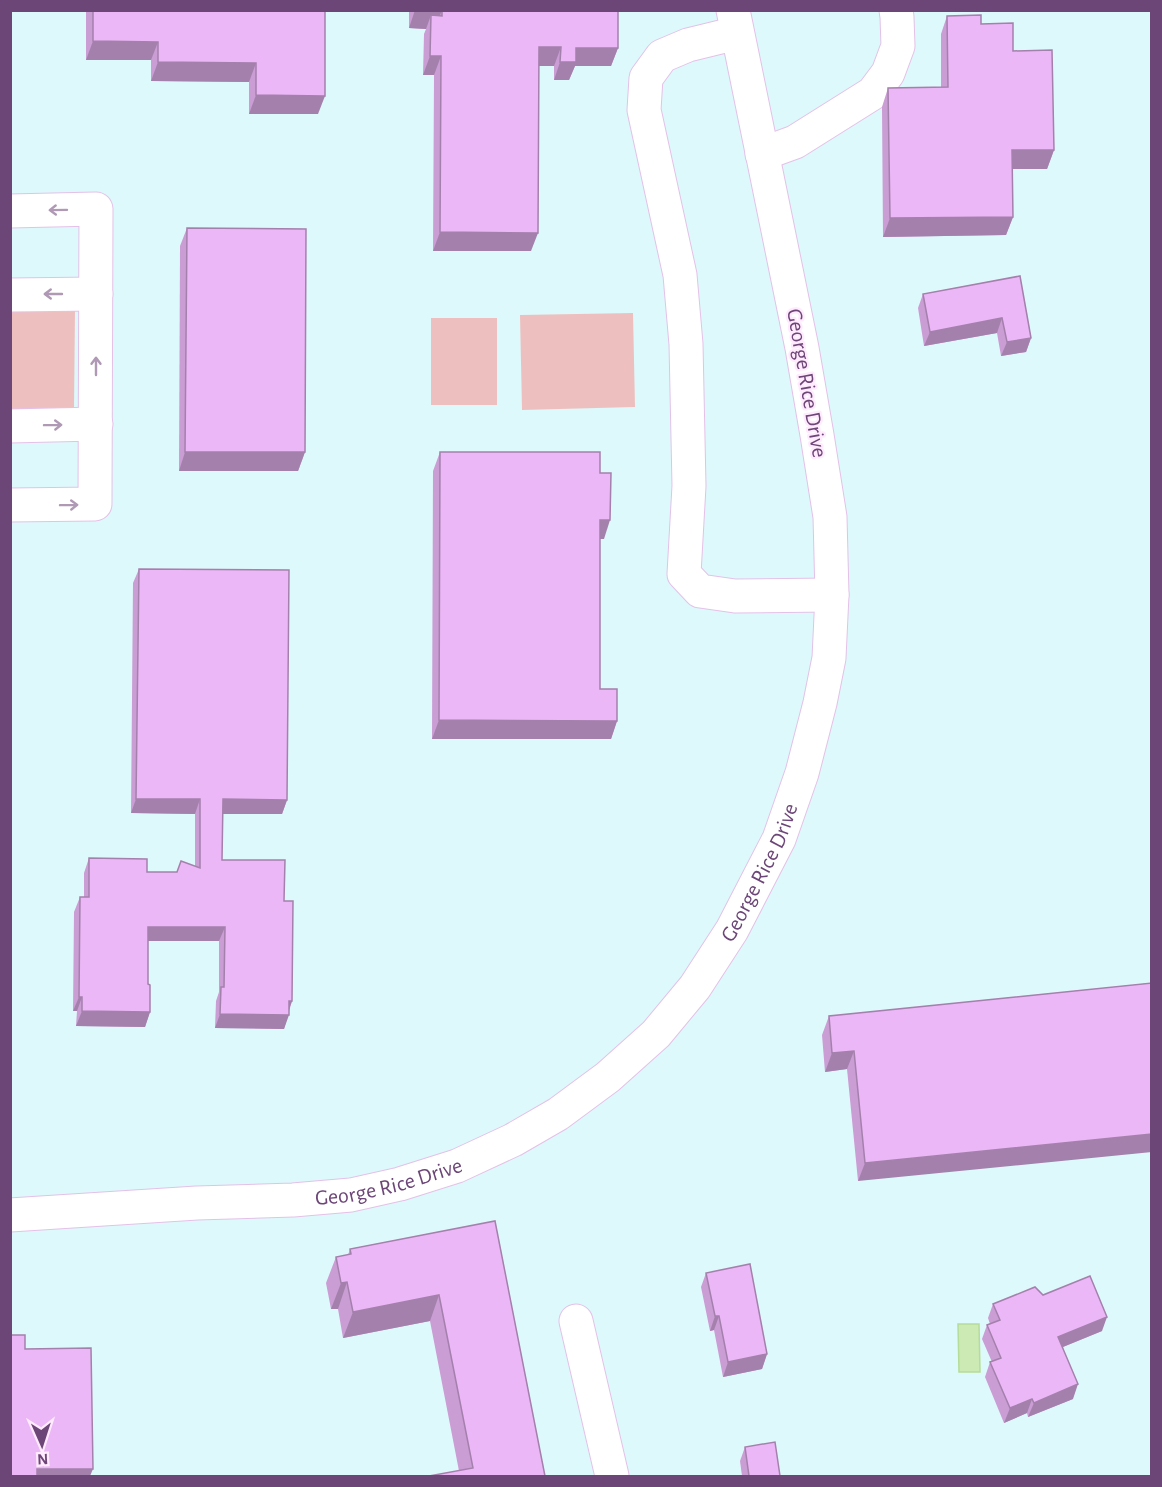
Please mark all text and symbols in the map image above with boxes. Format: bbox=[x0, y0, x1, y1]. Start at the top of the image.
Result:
one-way arrow bbox=[48, 204, 68, 216]
one-way arrow bbox=[44, 288, 64, 300]
street label: George Rice Drive bbox=[783, 307, 831, 459]
one-way arrow bbox=[90, 356, 102, 376]
one-way arrow bbox=[43, 419, 63, 431]
one-way arrow bbox=[58, 499, 78, 510]
street label: George Rice Drive bbox=[717, 801, 802, 946]
street label: George Rice Drive bbox=[314, 1154, 465, 1209]
north arrow bbox=[12, 1415, 72, 1475]
text: N bbox=[37, 1451, 49, 1467]

